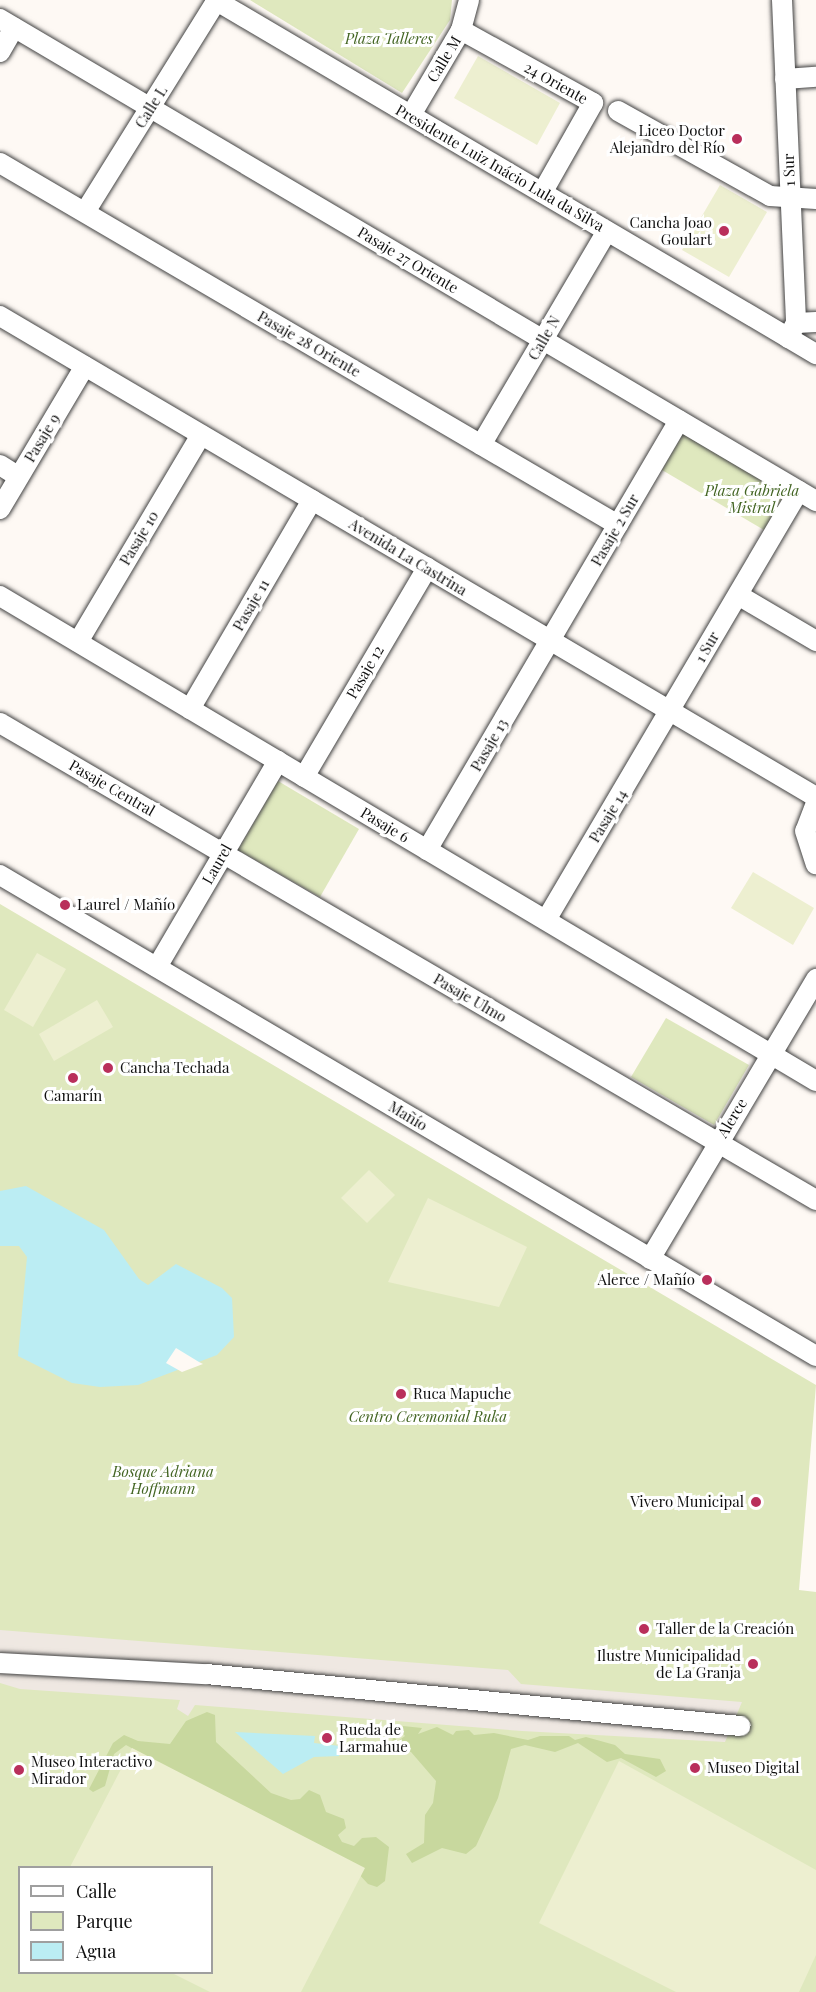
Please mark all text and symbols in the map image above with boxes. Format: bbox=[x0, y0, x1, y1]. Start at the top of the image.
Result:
park label: Plaza Talleres bbox=[345, 30, 433, 48]
street label: Calle M bbox=[423, 33, 465, 85]
street label: 24 Oriente bbox=[521, 58, 591, 108]
street label: Calle L bbox=[131, 83, 171, 131]
street label: Presidente Luiz Inácio Lula da Silva bbox=[392, 101, 608, 235]
place label: Liceo Doctor Alejandro del Río bbox=[610, 121, 725, 156]
marker: Liceo Doctor Alejandro del Río bbox=[730, 132, 744, 146]
street label: 1 Sur bbox=[779, 153, 799, 187]
place label: Cancha Joao Goulart bbox=[629, 213, 712, 248]
street label: Pasaje 27 Oriente bbox=[354, 223, 462, 297]
marker: Cancha Joao Goulart bbox=[717, 224, 731, 238]
street label: Pasaje 28 Oriente bbox=[254, 307, 364, 381]
street label: Calle N bbox=[524, 313, 564, 363]
street label: Pasaje 9 bbox=[21, 411, 63, 465]
park label: Plaza Gabriela Mistral bbox=[705, 481, 799, 516]
street label: Pasaje 2 Sur bbox=[587, 491, 643, 569]
street label: Pasaje 10 bbox=[116, 508, 162, 568]
street label: Avenida La Castrina bbox=[346, 515, 470, 599]
street label: Pasaje 11 bbox=[229, 576, 273, 634]
street label: 1 Sur bbox=[691, 628, 723, 666]
street label: Pasaje 12 bbox=[343, 642, 387, 702]
street label: Pasaje 13 bbox=[467, 716, 511, 774]
street label: Pasaje Central bbox=[66, 756, 158, 820]
street label: Pasaje 14 bbox=[585, 786, 631, 846]
street label: Pasaje 6 bbox=[357, 804, 413, 846]
street label: Laurel bbox=[198, 841, 236, 887]
place label: Laurel / Mañío bbox=[77, 896, 175, 914]
marker: Laurel / Mañío bbox=[58, 898, 72, 912]
street label: Pasaje Ulmo bbox=[430, 970, 510, 1026]
place label: Cancha Techada bbox=[120, 1059, 230, 1077]
marker: Cancha Techada bbox=[101, 1061, 115, 1075]
marker: Camarín bbox=[66, 1071, 80, 1085]
place label: Camarín bbox=[44, 1087, 102, 1105]
street label: Alerce bbox=[713, 1095, 751, 1141]
street label: Mañío bbox=[385, 1097, 431, 1135]
place label: Alerce / Mañío bbox=[597, 1271, 695, 1289]
marker: Alerce / Mañío bbox=[700, 1273, 714, 1287]
place label: Ruca Mapuche bbox=[413, 1385, 512, 1403]
marker: Ruca Mapuche bbox=[394, 1387, 408, 1401]
park label: Centro Ceremonial Ruka bbox=[349, 1408, 507, 1426]
park label: Bosque Adriana Hoffmann bbox=[112, 1462, 214, 1497]
place label: Vivero Municipal bbox=[630, 1493, 744, 1511]
marker: Vivero Municipal bbox=[749, 1495, 763, 1509]
place label: Taller de la Creación bbox=[656, 1620, 795, 1638]
marker: Taller de la Creación bbox=[637, 1622, 651, 1636]
place label: Ilustre Municipalidad de La Granja bbox=[597, 1646, 741, 1681]
marker: Ilustre Municipalidad de La Granja bbox=[746, 1657, 760, 1671]
place label: Rueda de Larmahue bbox=[339, 1720, 408, 1755]
marker: Rueda de Larmahue bbox=[320, 1731, 334, 1745]
place label: Museo Interactivo Mirador bbox=[31, 1752, 152, 1787]
place label: Museo Digital bbox=[707, 1759, 799, 1777]
marker: Museo Digital bbox=[688, 1761, 702, 1775]
marker: Museo Interactivo Mirador bbox=[12, 1763, 26, 1777]
legend bbox=[18, 1866, 213, 1974]
text: Calle bbox=[76, 1879, 117, 1903]
text: Parque bbox=[76, 1909, 133, 1933]
text: Agua bbox=[76, 1939, 116, 1963]

